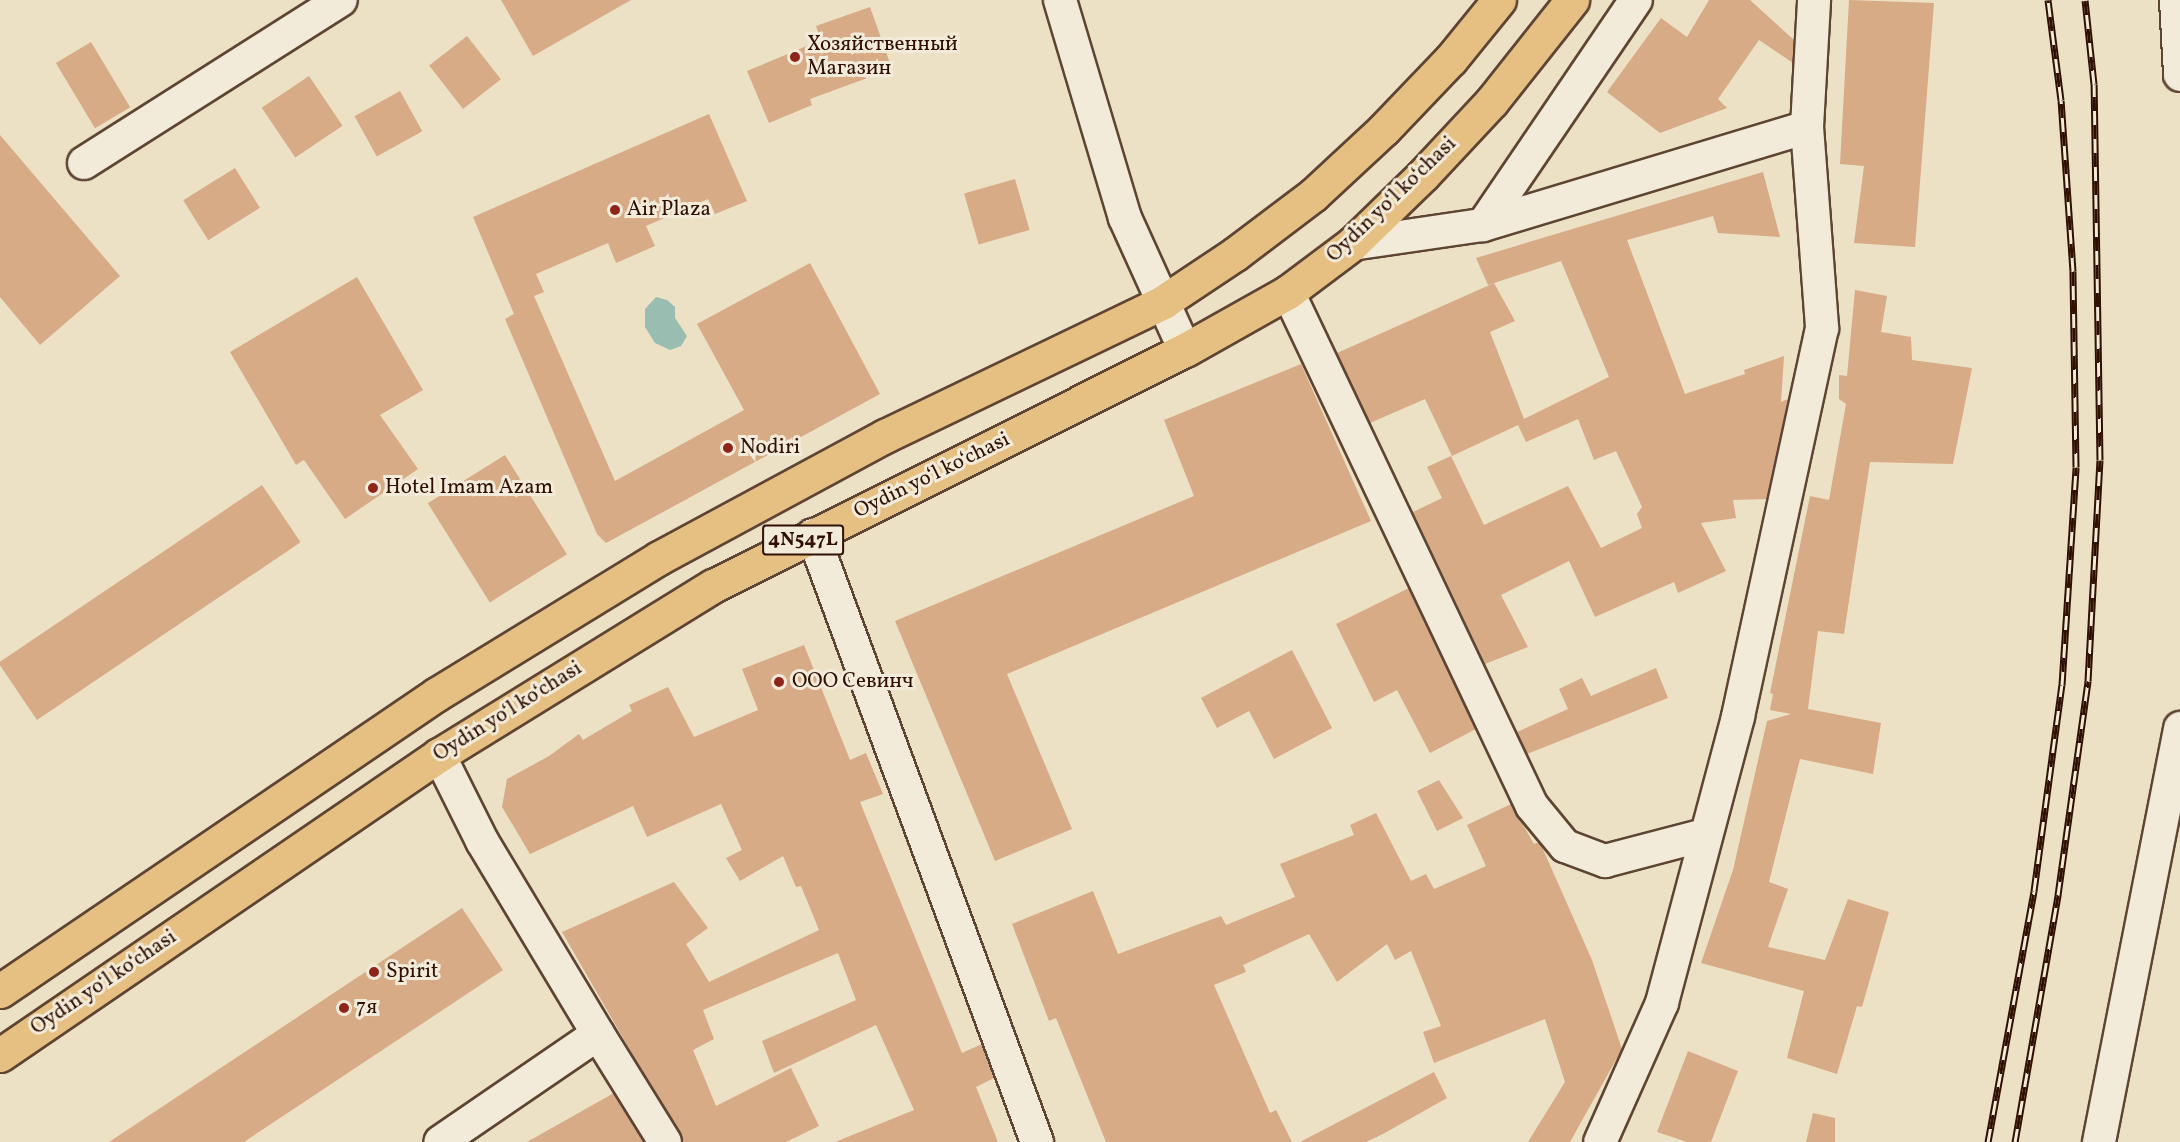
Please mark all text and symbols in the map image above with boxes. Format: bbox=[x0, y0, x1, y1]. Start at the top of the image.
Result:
place label: Хозяйственный Магазин bbox=[807, 32, 958, 82]
marker: Хозяйственный Магазин bbox=[788, 50, 802, 64]
street label: Oydin yoʻl koʻchasi bbox=[1322, 132, 1462, 268]
place label: Air Plaza bbox=[627, 197, 711, 223]
marker: Air Plaza bbox=[608, 203, 622, 217]
street label: Oydin yoʻl koʻchasi bbox=[850, 427, 1014, 525]
place label: Nodiri bbox=[740, 435, 800, 461]
marker: Nodiri bbox=[721, 441, 735, 455]
place label: Hotel Imam Azam bbox=[385, 475, 553, 501]
marker: Hotel Imam Azam bbox=[366, 481, 380, 495]
road number: 4N547L bbox=[761, 523, 845, 557]
street label: Oydin yoʻl koʻchasi bbox=[429, 656, 587, 768]
place label: ООО Севинч bbox=[792, 669, 913, 695]
marker: ООО Севинч bbox=[770, 673, 788, 691]
street label: Oydin yoʻl koʻchasi bbox=[26, 925, 182, 1041]
place label: Spirit bbox=[386, 959, 438, 985]
marker: Spirit bbox=[367, 965, 381, 979]
place label: 7я bbox=[356, 995, 377, 1021]
marker: 7я bbox=[337, 1001, 351, 1015]

